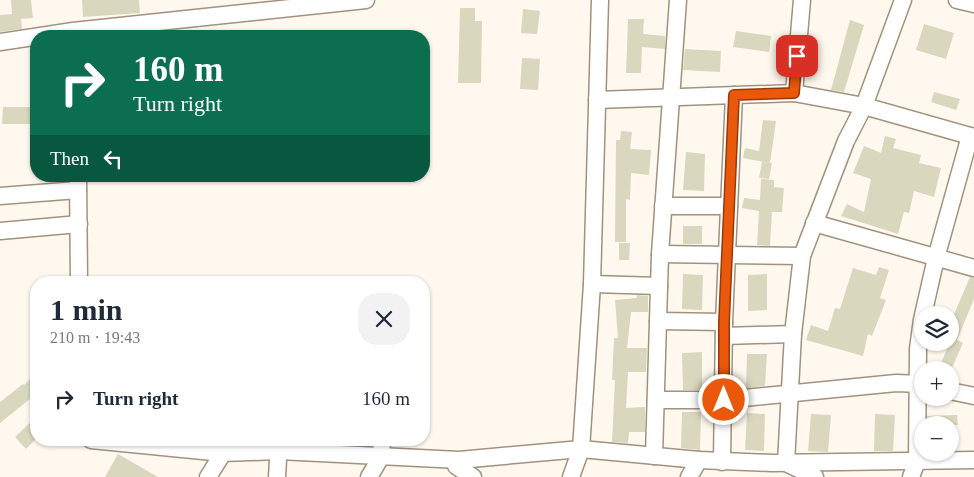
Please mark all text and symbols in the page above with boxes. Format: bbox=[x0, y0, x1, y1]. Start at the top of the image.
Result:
pin bbox=[776, 35, 818, 77]
icon: arrive bbox=[783, 42, 811, 70]
icon: right bbox=[50, 50, 115, 115]
text: 160 m bbox=[133, 50, 223, 89]
text: Turn right bbox=[133, 91, 222, 116]
icon: left bbox=[99, 145, 127, 173]
text: Then bbox=[50, 148, 89, 169]
text: 1 min bbox=[50, 293, 123, 326]
button: close bbox=[358, 293, 410, 345]
map controls bbox=[914, 306, 959, 461]
button: layers bbox=[914, 306, 959, 351]
text: 210 m · 19:43 bbox=[50, 329, 140, 346]
button: + bbox=[914, 361, 959, 406]
position arrow bbox=[697, 373, 749, 425]
icon: right bbox=[50, 385, 78, 413]
text: Turn right bbox=[93, 388, 178, 409]
text: 160 m bbox=[362, 388, 410, 409]
button: − bbox=[914, 416, 959, 461]

